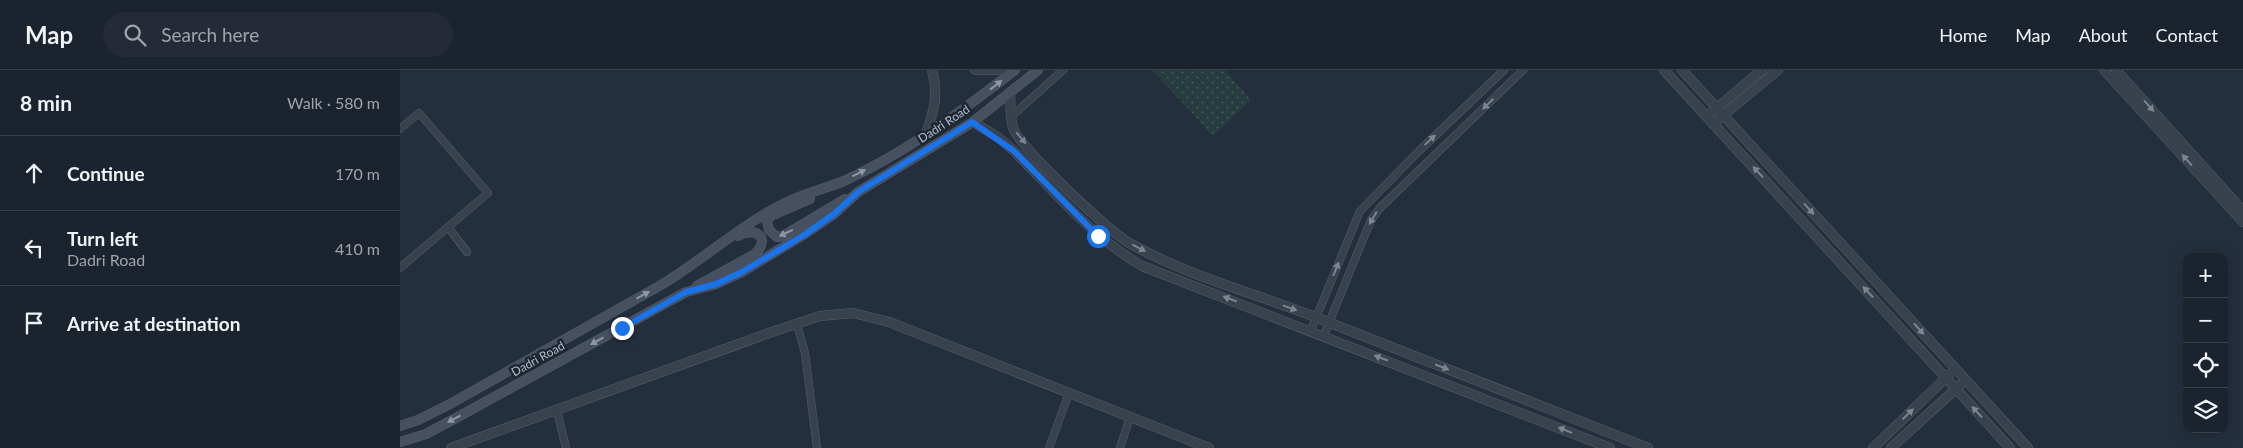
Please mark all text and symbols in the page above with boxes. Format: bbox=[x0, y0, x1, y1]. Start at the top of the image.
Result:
search box bbox=[103, 12, 453, 57]
text: Map bbox=[25, 20, 73, 49]
icon: search bbox=[121, 21, 149, 49]
text: Search here bbox=[161, 23, 259, 46]
text: Home bbox=[1939, 24, 1987, 46]
text: Map bbox=[2015, 24, 2051, 46]
text: About bbox=[2079, 24, 2128, 46]
text: Contact bbox=[2156, 24, 2218, 46]
one-way arrow bbox=[989, 80, 1002, 90]
text: 8 min bbox=[20, 90, 72, 115]
text: Walk · 580 m bbox=[287, 93, 380, 112]
one-way arrow bbox=[1483, 98, 1495, 110]
one-way arrow bbox=[2143, 99, 2155, 111]
street label: Dadri Road bbox=[915, 101, 972, 146]
one-way arrow bbox=[1015, 132, 1026, 145]
one-way arrow bbox=[1424, 134, 1436, 146]
one-way arrow bbox=[2181, 155, 2193, 167]
icon: ahead bbox=[20, 159, 48, 187]
text: Continue bbox=[67, 162, 145, 185]
text: 170 m bbox=[335, 164, 380, 183]
one-way arrow bbox=[1752, 167, 1764, 179]
one-way arrow bbox=[852, 169, 866, 177]
one-way arrow bbox=[1803, 203, 1815, 215]
one-way arrow bbox=[1369, 212, 1378, 225]
route start bbox=[1087, 225, 1110, 248]
text: Turn left bbox=[67, 227, 138, 250]
one-way arrow bbox=[778, 229, 793, 238]
icon: left bbox=[20, 234, 48, 262]
text: 410 m bbox=[335, 239, 380, 258]
one-way arrow bbox=[1132, 244, 1146, 252]
text: Dadri Road bbox=[67, 250, 145, 269]
map controls bbox=[2183, 253, 2228, 433]
button: + bbox=[2183, 253, 2228, 298]
one-way arrow bbox=[1332, 261, 1340, 276]
one-way arrow bbox=[1862, 286, 1873, 299]
one-way arrow bbox=[636, 291, 650, 299]
one-way arrow bbox=[1222, 295, 1237, 303]
button: − bbox=[2183, 298, 2228, 343]
one-way arrow bbox=[1283, 304, 1298, 312]
icon: arrive bbox=[20, 309, 48, 337]
text: Arrive at destination bbox=[67, 312, 240, 335]
route end bbox=[611, 317, 634, 340]
one-way arrow bbox=[1913, 323, 1925, 335]
one-way arrow bbox=[590, 337, 603, 346]
street label: Dadri Road bbox=[508, 338, 567, 379]
button: locate bbox=[2183, 343, 2228, 388]
one-way arrow bbox=[1374, 353, 1389, 361]
one-way arrow bbox=[1434, 364, 1449, 372]
button: layers bbox=[2183, 388, 2228, 433]
one-way arrow bbox=[1971, 407, 1983, 419]
one-way arrow bbox=[1902, 408, 1914, 420]
one-way arrow bbox=[447, 415, 461, 423]
one-way arrow bbox=[1557, 426, 1572, 434]

